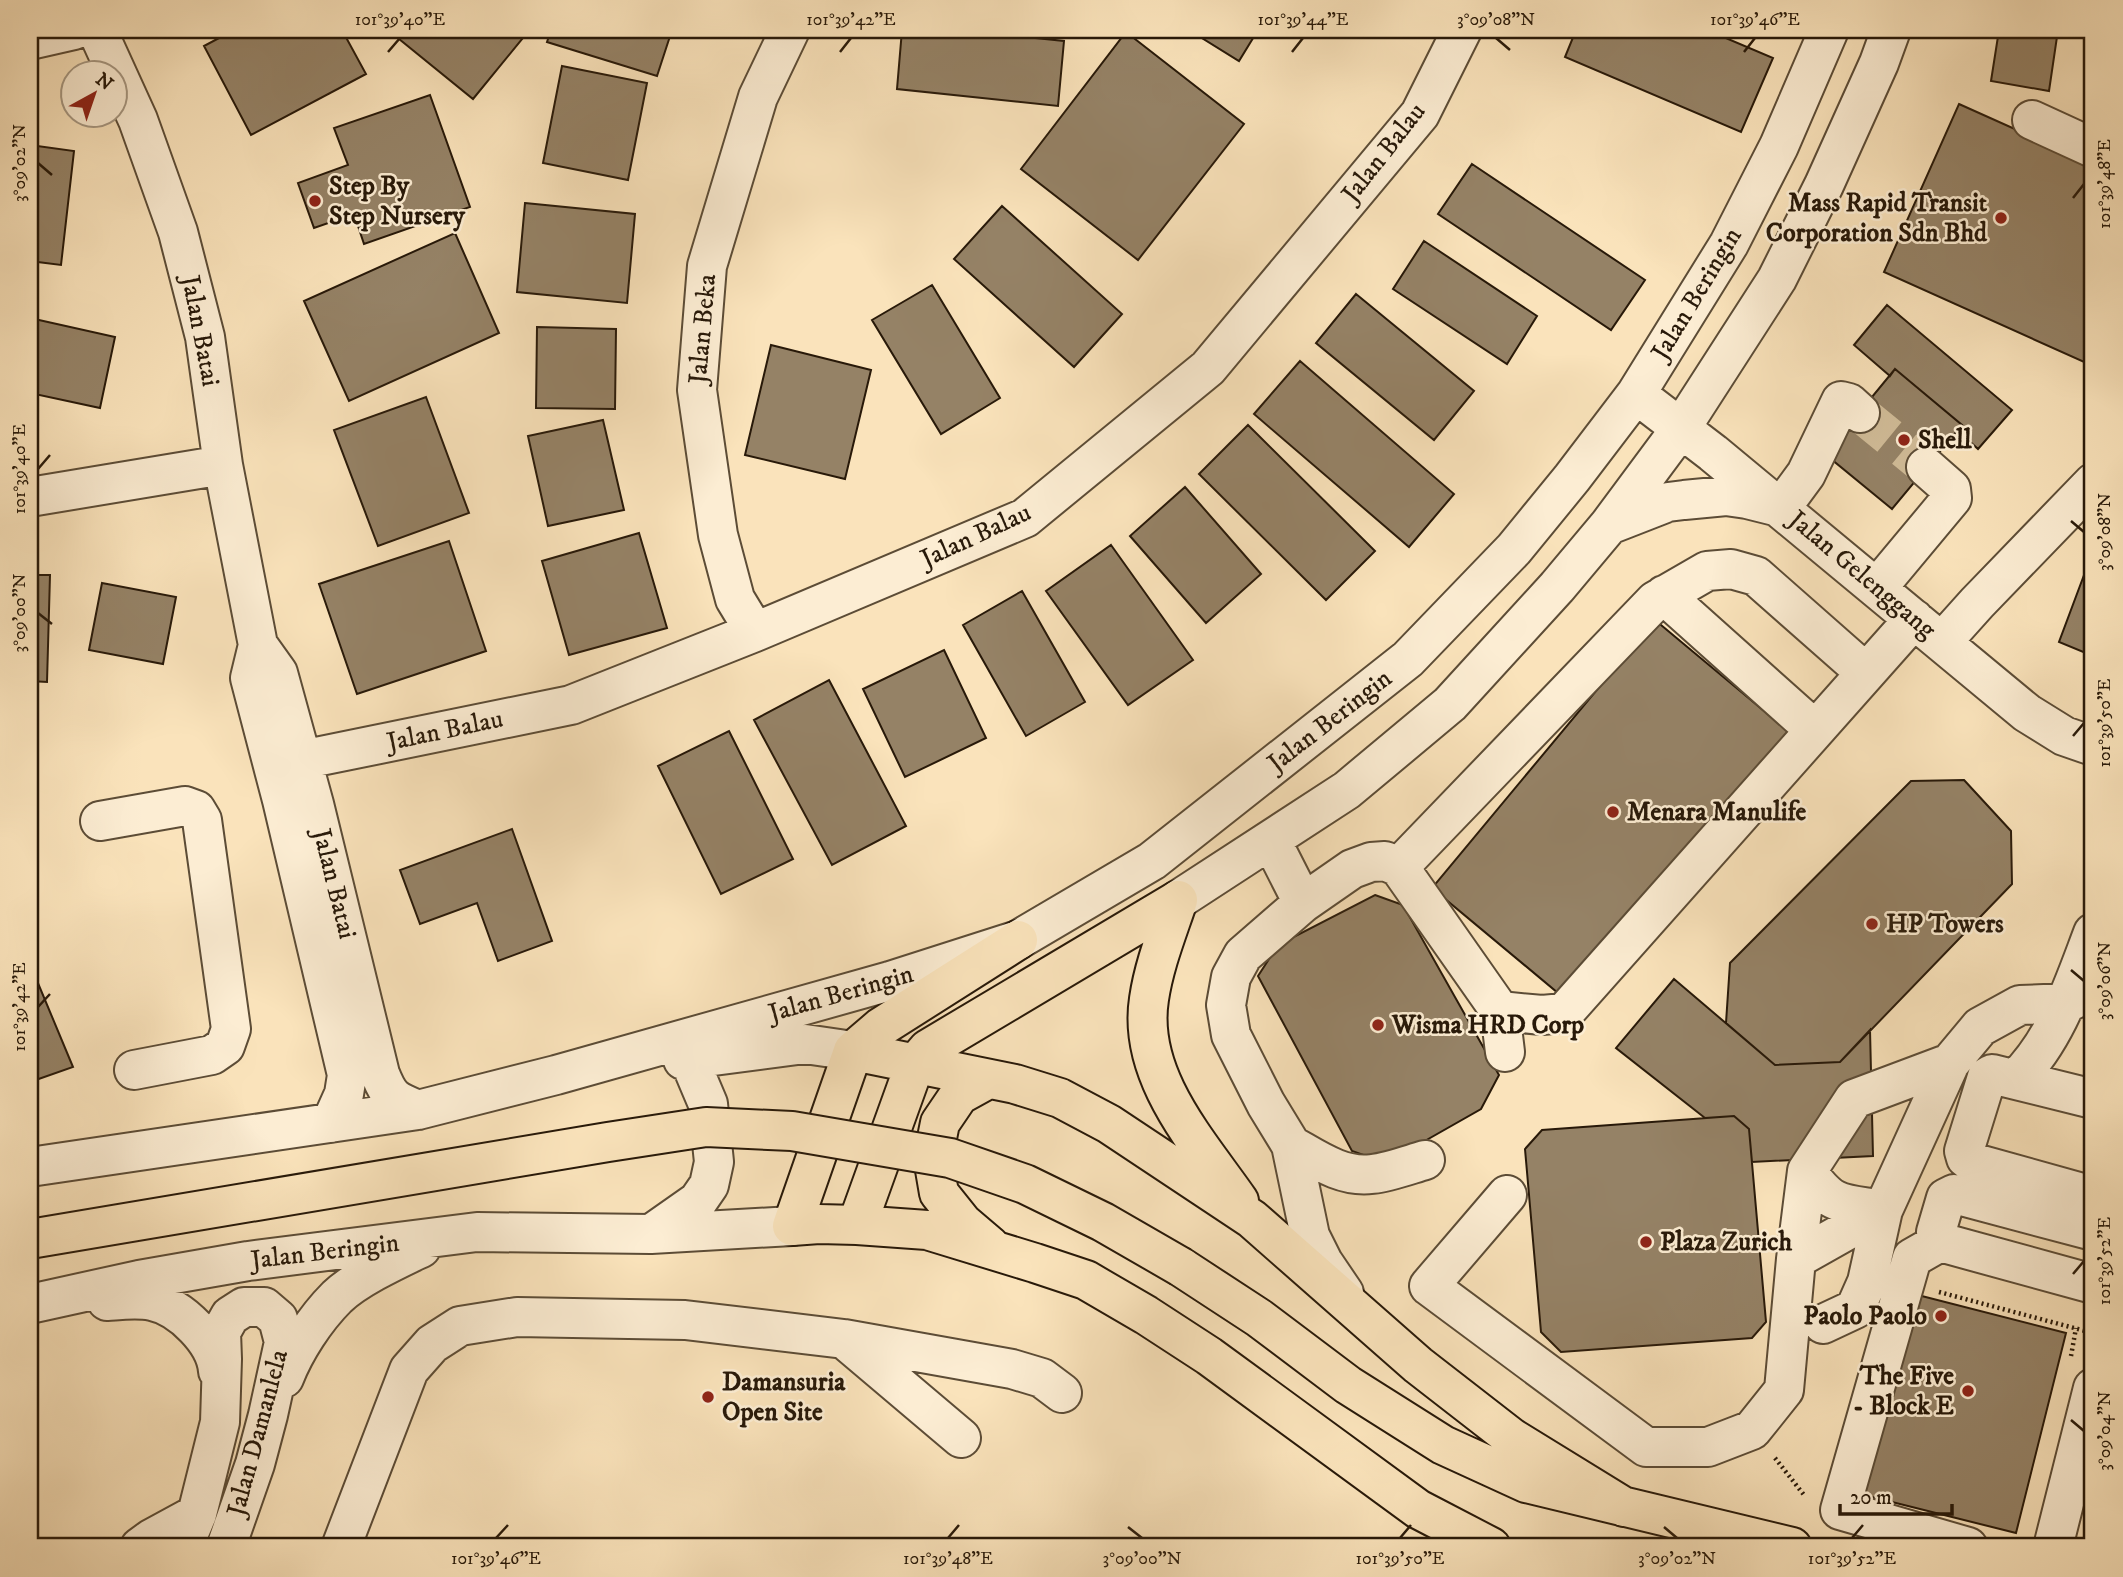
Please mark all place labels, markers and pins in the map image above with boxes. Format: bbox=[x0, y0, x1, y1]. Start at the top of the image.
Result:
place label: Step By Step Nursery bbox=[329, 170, 465, 233]
place label: Mass Rapid Transit Corporation Sdn Bhd bbox=[1766, 187, 1988, 250]
marker: Step By Step Nursery bbox=[307, 193, 323, 209]
marker: Mass Rapid Transit Corporation Sdn Bhd bbox=[1993, 210, 2009, 226]
place label: Shell bbox=[1918, 424, 1973, 457]
marker: Shell bbox=[1896, 432, 1912, 448]
place label: Menara Manulife bbox=[1627, 796, 1807, 829]
marker: Menara Manulife bbox=[1605, 804, 1621, 820]
place label: HP Towers bbox=[1886, 908, 2004, 941]
marker: HP Towers bbox=[1864, 916, 1880, 932]
place label: Wisma HRD Corp bbox=[1391, 1009, 1584, 1042]
marker: Wisma HRD Corp bbox=[1370, 1017, 1386, 1033]
place label: Plaza Zurich bbox=[1660, 1226, 1793, 1259]
marker: Plaza Zurich bbox=[1638, 1234, 1654, 1250]
place label: Paolo Paolo bbox=[1803, 1300, 1927, 1333]
marker: Paolo Paolo bbox=[1933, 1308, 1949, 1324]
place label: The Five - Block E bbox=[1853, 1360, 1954, 1423]
place label: Damansuria Open Site bbox=[722, 1366, 846, 1429]
marker: The Five - Block E bbox=[1960, 1383, 1976, 1399]
marker: Damansuria Open Site bbox=[700, 1389, 716, 1405]

